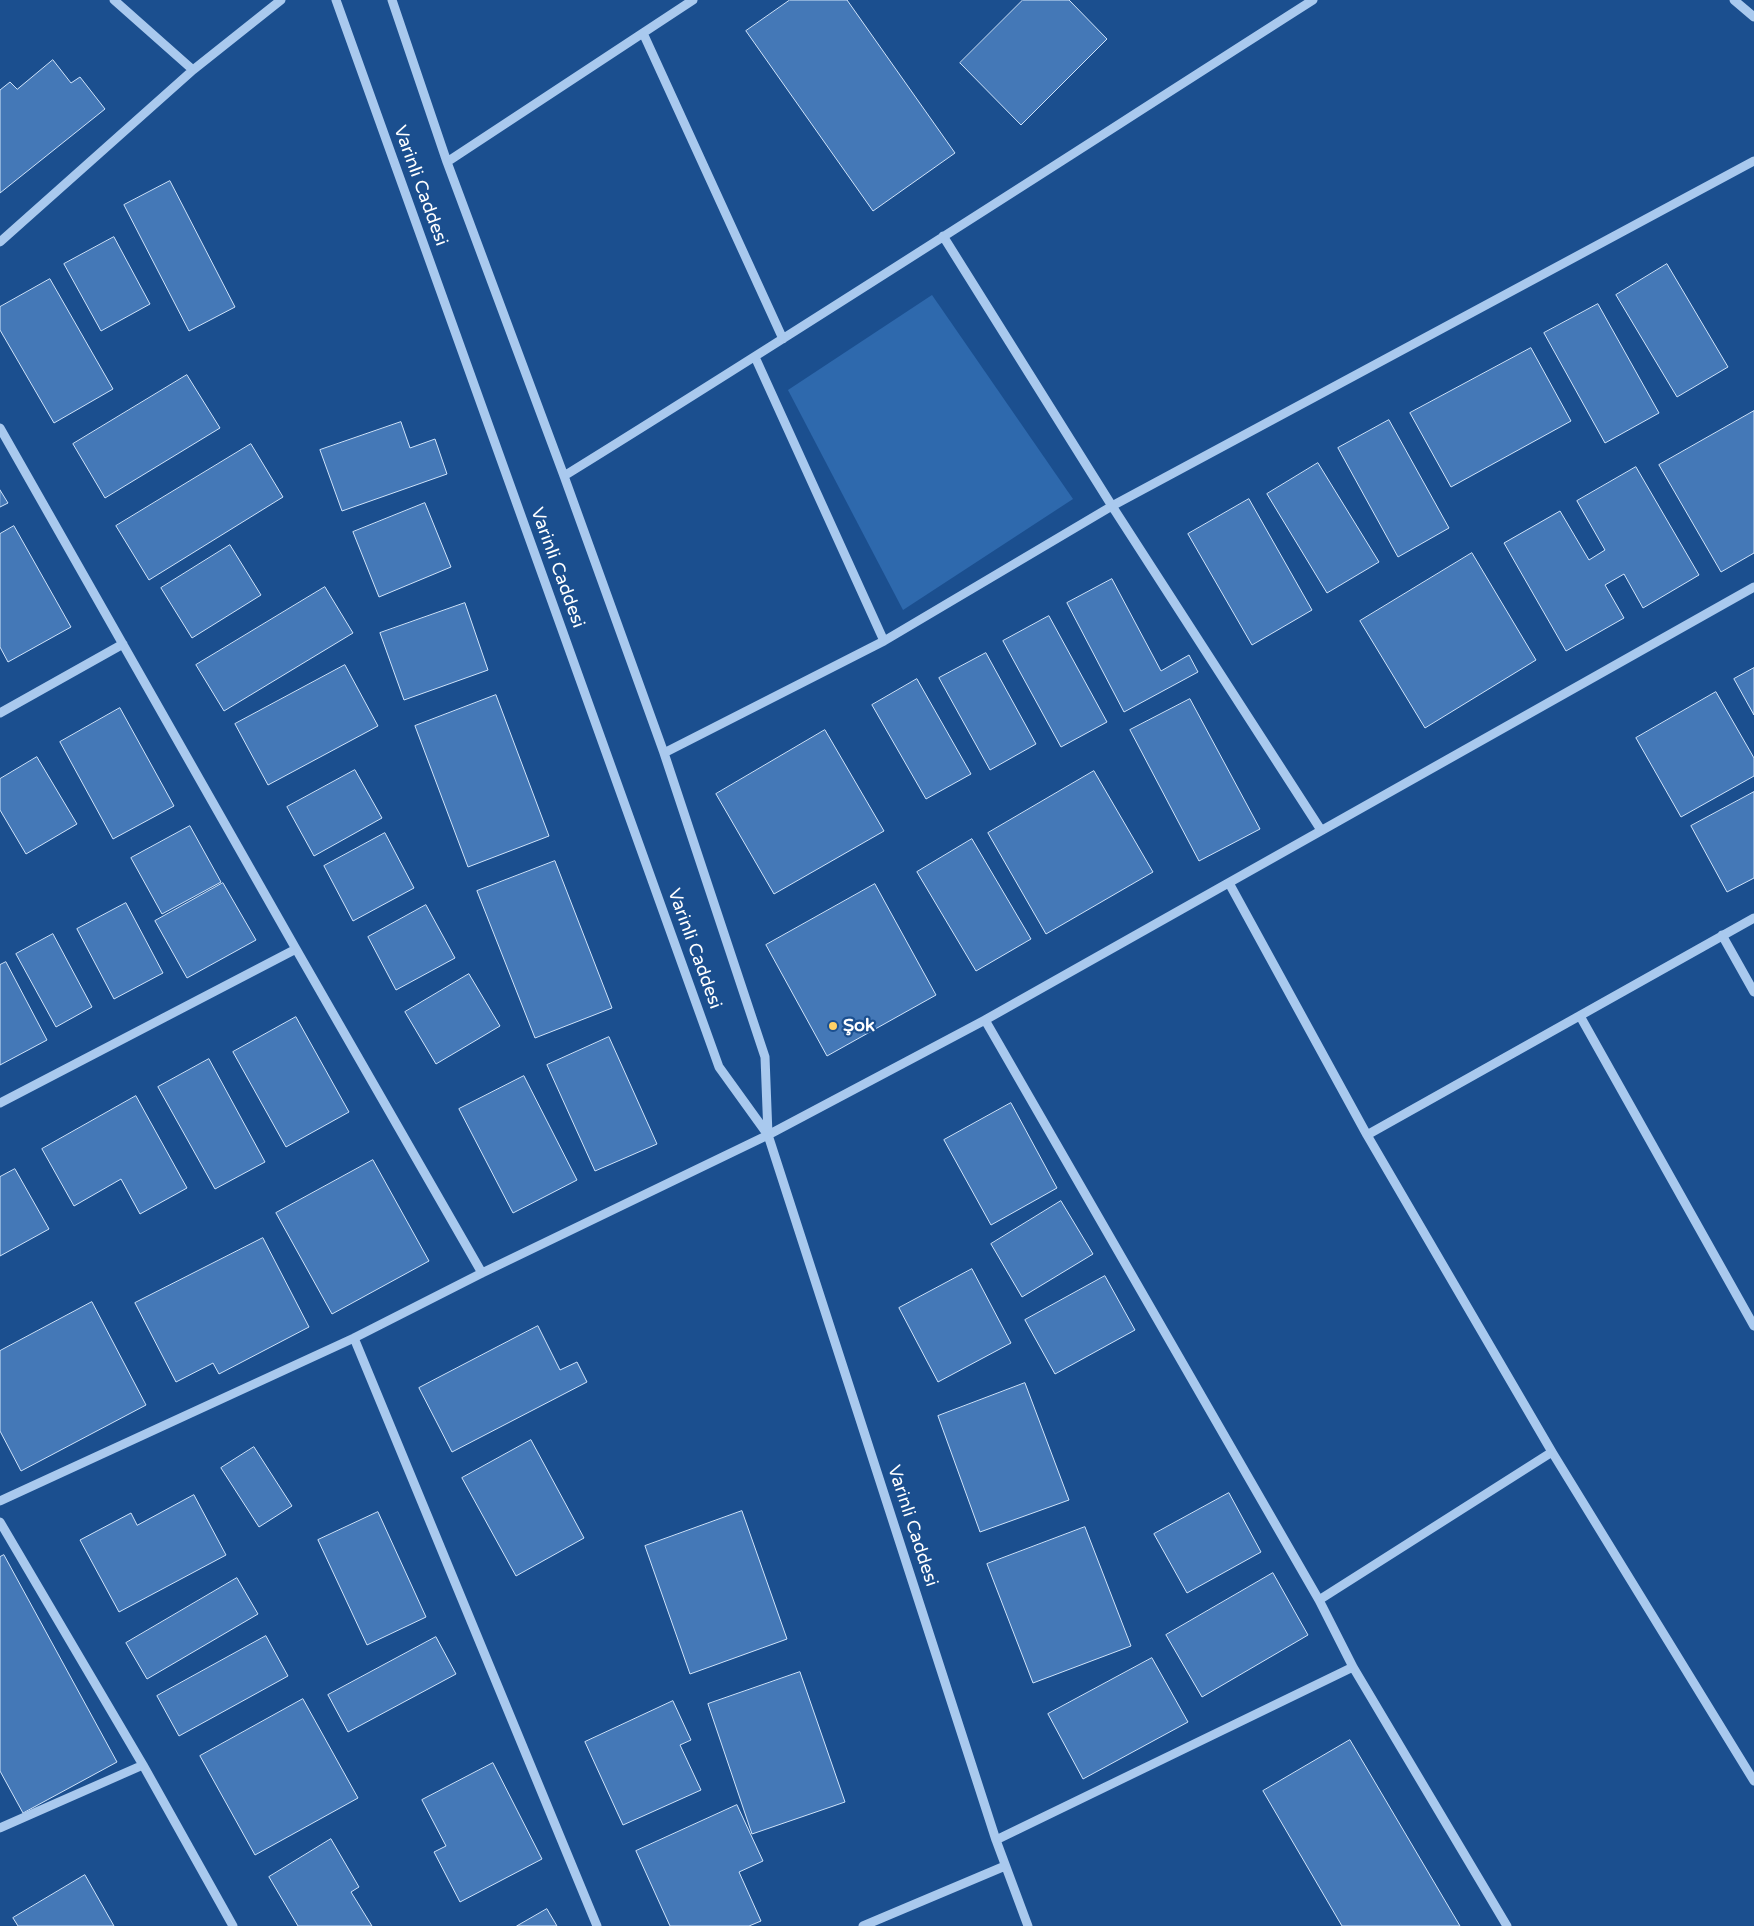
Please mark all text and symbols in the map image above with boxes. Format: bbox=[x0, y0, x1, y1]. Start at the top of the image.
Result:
street label: Varinli Caddesi bbox=[388, 123, 452, 249]
street label: Varinli Caddesi bbox=[525, 505, 589, 631]
street label: Varinli Caddesi bbox=[662, 886, 726, 1012]
place label: Şok bbox=[843, 1015, 875, 1037]
marker: Şok bbox=[827, 1020, 839, 1032]
street label: Varinli Caddesi bbox=[882, 1463, 942, 1589]

